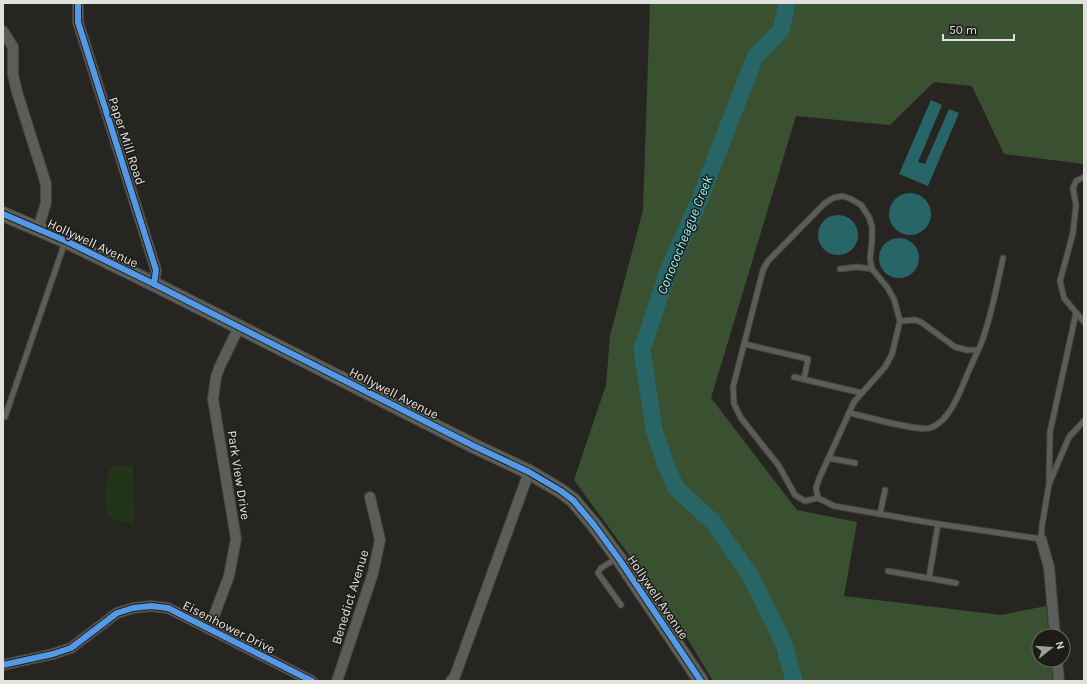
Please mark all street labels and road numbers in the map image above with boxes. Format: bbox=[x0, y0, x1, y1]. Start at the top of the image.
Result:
street label: Paper Mill Road bbox=[106, 95, 148, 187]
street label: Hollywell Avenue bbox=[45, 215, 141, 271]
street label: Hollywell Avenue bbox=[347, 364, 442, 422]
street label: Park View Drive bbox=[225, 429, 254, 521]
street label: Benedict Avenue bbox=[328, 547, 372, 646]
street label: Hollywell Avenue bbox=[624, 552, 692, 642]
street label: Eisenhower Drive bbox=[180, 597, 278, 657]

